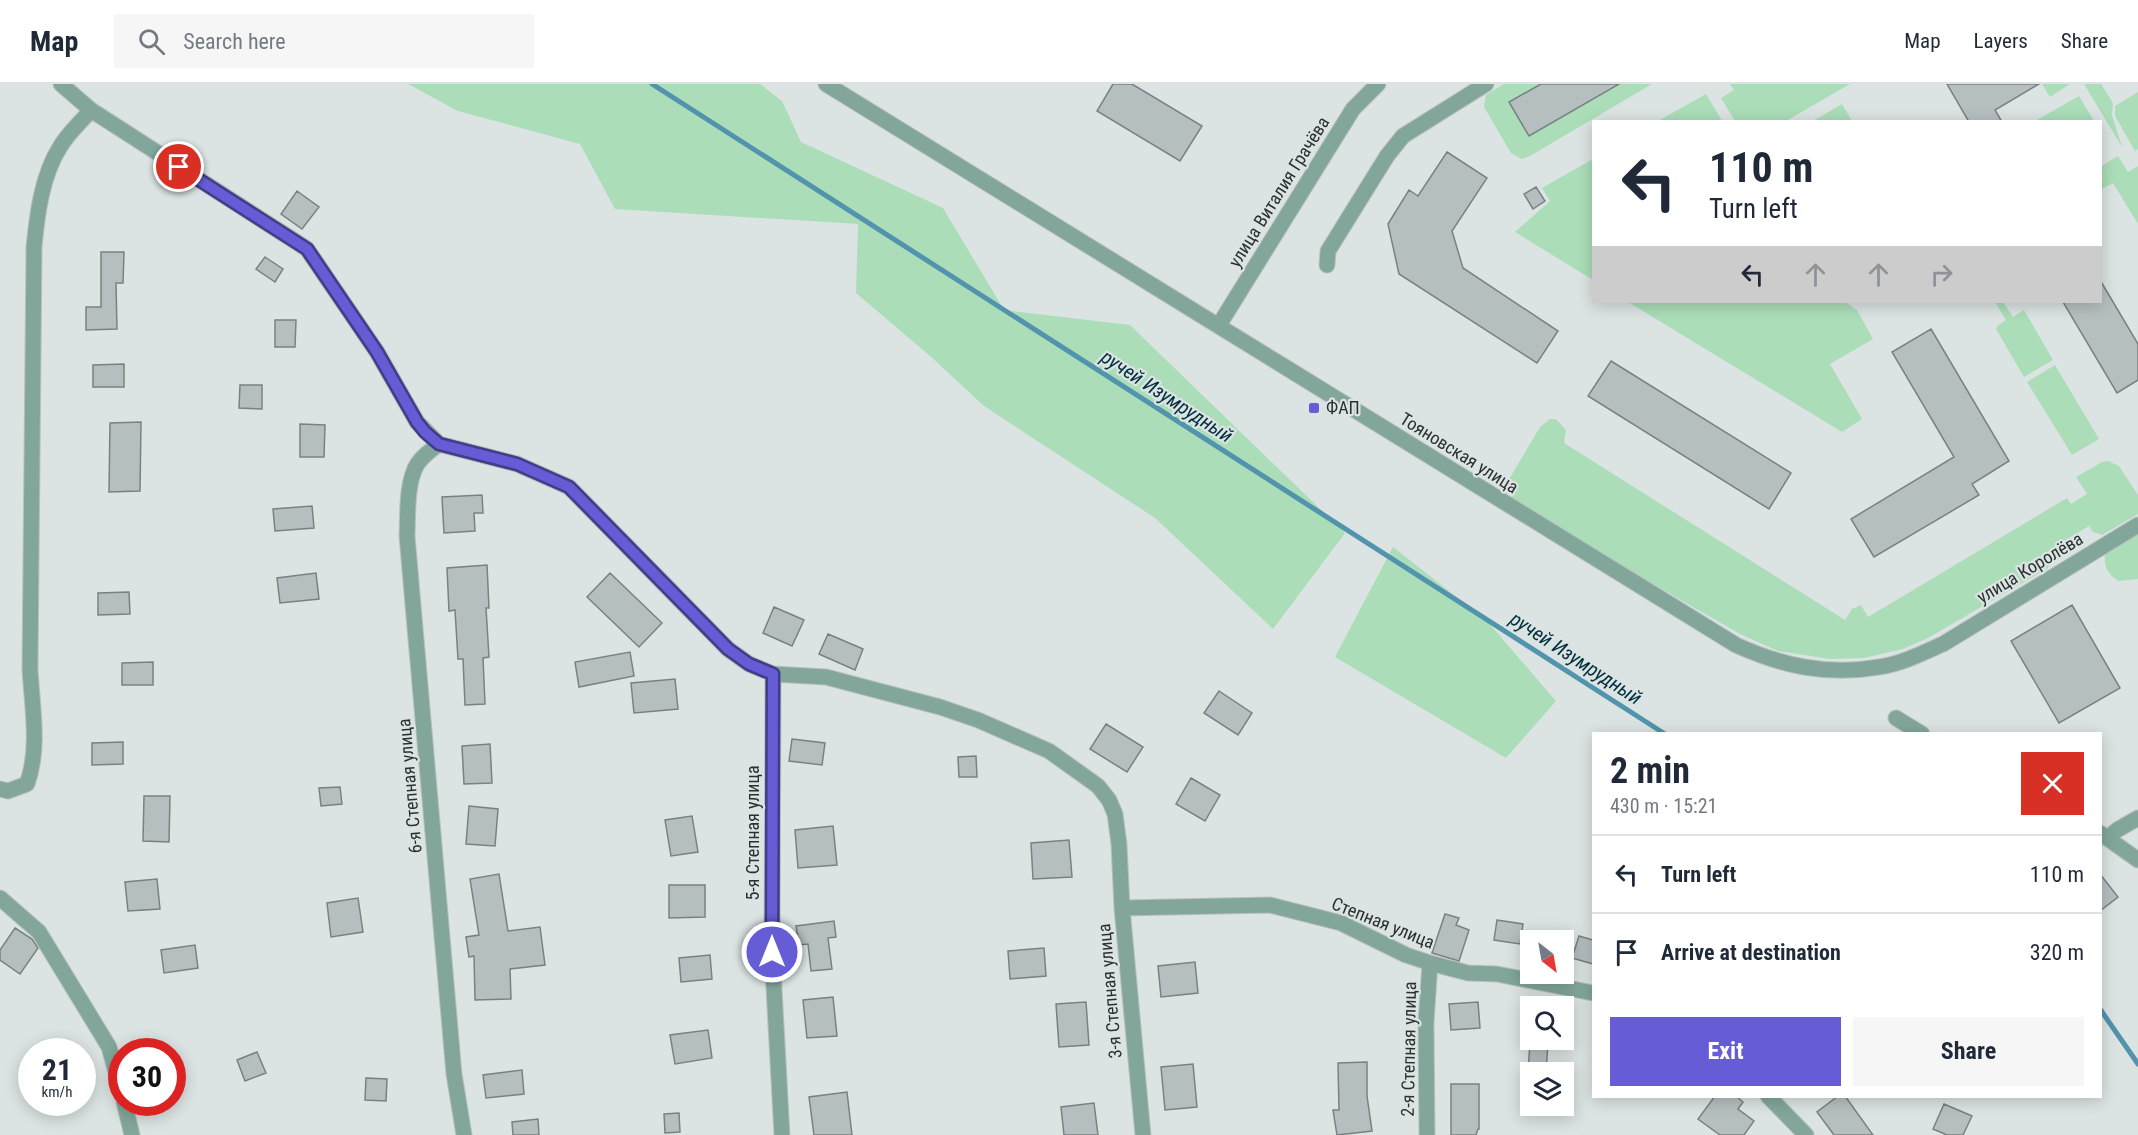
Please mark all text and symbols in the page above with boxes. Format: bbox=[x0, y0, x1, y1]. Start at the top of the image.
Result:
search box bbox=[114, 14, 534, 68]
text: Map bbox=[30, 25, 78, 58]
icon: search bbox=[135, 25, 168, 58]
text: Search here bbox=[183, 29, 286, 54]
text: Map bbox=[1904, 29, 1941, 53]
text: Layers bbox=[1974, 29, 2028, 53]
text: Share bbox=[2061, 29, 2108, 53]
street label: улица Виталия Грачёва bbox=[1224, 113, 1333, 271]
pin bbox=[153, 141, 204, 192]
text: 110 m bbox=[1709, 143, 1814, 192]
icon: left bbox=[1610, 144, 1688, 222]
icon: arrive bbox=[162, 150, 195, 183]
text: Turn left bbox=[1709, 193, 1798, 225]
icon: left bbox=[1736, 258, 1769, 291]
icon: ahead bbox=[1799, 258, 1832, 291]
icon: ahead bbox=[1862, 258, 1895, 291]
icon: right bbox=[1925, 258, 1958, 291]
water label: ручей Изумрудный bbox=[1096, 344, 1237, 448]
place label: ФАП bbox=[1326, 397, 1360, 418]
marker: ФАП bbox=[1307, 401, 1321, 415]
street label: Тояновская улица bbox=[1396, 408, 1522, 497]
street label: улица Королёва bbox=[1973, 528, 2086, 607]
water label: ручей Изумрудный bbox=[1505, 606, 1646, 710]
street label: 6-я Степная улица bbox=[393, 718, 426, 854]
text: 2 min bbox=[1610, 750, 1690, 792]
button: close bbox=[2021, 752, 2084, 815]
street label: 5-я Степная улица bbox=[742, 765, 763, 901]
text: 430 m · 15:21 bbox=[1610, 794, 1717, 818]
icon: left bbox=[1610, 858, 1643, 891]
text: Turn left bbox=[1661, 862, 1736, 887]
text: 110 m bbox=[2030, 862, 2084, 887]
street label: Степная улица bbox=[1329, 892, 1438, 953]
position arrow bbox=[740, 920, 804, 984]
street label: 3-я Степная улица bbox=[1093, 923, 1126, 1059]
north arrow bbox=[1520, 930, 1574, 984]
map controls bbox=[1520, 930, 1574, 1116]
icon: arrive bbox=[1610, 936, 1643, 969]
text: Arrive at destination bbox=[1661, 940, 1841, 965]
text: 320 m bbox=[2030, 940, 2084, 965]
street label: 2-я Степная улица bbox=[1397, 981, 1420, 1117]
button: search bbox=[1520, 996, 1574, 1050]
button: Exit bbox=[1610, 1017, 1841, 1086]
button: Share bbox=[1853, 1017, 2084, 1086]
speed limit sign: 30 bbox=[108, 1038, 186, 1116]
text: 21 bbox=[42, 1052, 72, 1087]
button: layers bbox=[1520, 1062, 1574, 1116]
text: km/h bbox=[42, 1083, 72, 1101]

